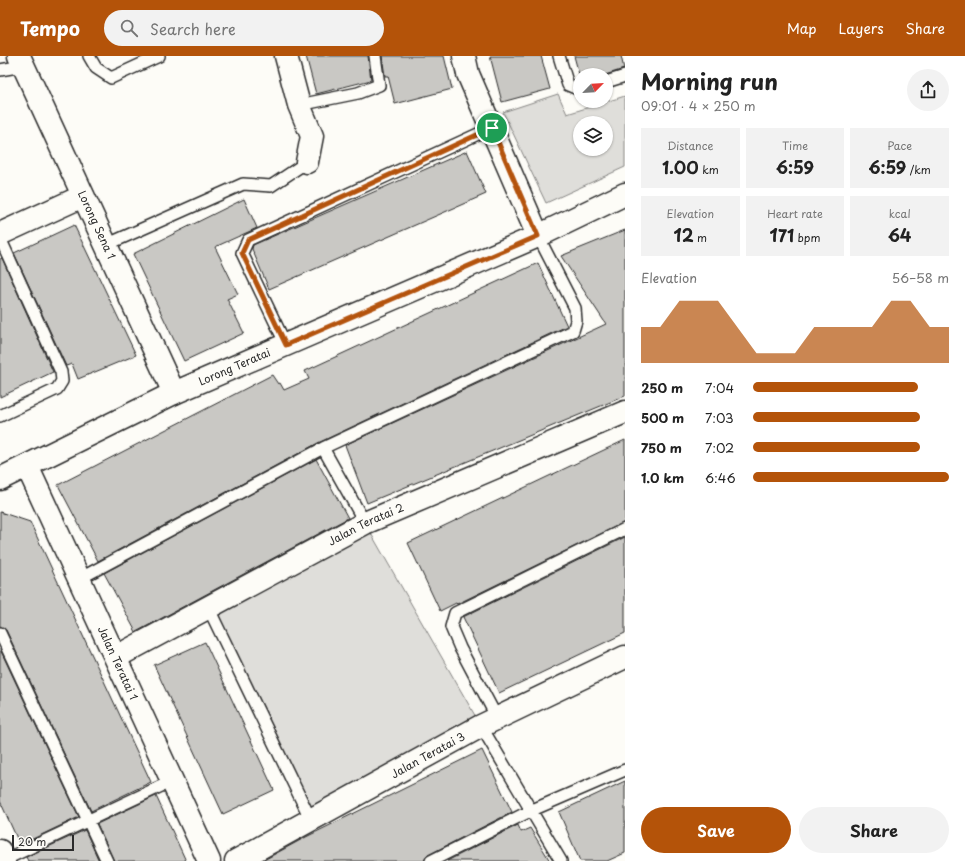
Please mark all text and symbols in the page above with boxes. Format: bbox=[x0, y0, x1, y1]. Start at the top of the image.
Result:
search box bbox=[104, 10, 384, 46]
text: Tempo bbox=[20, 14, 80, 42]
icon: search bbox=[118, 17, 140, 39]
text: Search here bbox=[150, 17, 236, 40]
text: Map bbox=[787, 18, 817, 39]
text: Layers bbox=[839, 18, 884, 39]
text: Share bbox=[906, 18, 945, 39]
text: Morning run bbox=[641, 64, 778, 97]
north arrow bbox=[573, 68, 613, 108]
map controls bbox=[573, 68, 613, 156]
button: share bbox=[907, 69, 949, 111]
text: 09:01 · 4 × 250 m bbox=[641, 96, 755, 115]
pin bbox=[475, 111, 509, 145]
button: layers bbox=[573, 116, 613, 156]
icon: arrive bbox=[481, 117, 503, 139]
text: Distance bbox=[667, 137, 713, 154]
text: Time bbox=[782, 137, 808, 154]
text: Pace bbox=[887, 137, 912, 154]
text: 1.00 bbox=[662, 154, 699, 180]
text: 6:59 bbox=[776, 154, 814, 180]
text: 6:59 bbox=[868, 154, 906, 180]
text: km bbox=[699, 161, 719, 178]
text: /km bbox=[906, 161, 931, 178]
street label: Lorong Sena 1 bbox=[74, 188, 120, 262]
text: Elevation bbox=[667, 205, 714, 222]
text: Heart rate bbox=[767, 205, 823, 222]
text: kcal bbox=[889, 205, 911, 222]
text: 12 bbox=[674, 222, 694, 248]
text: 171 bbox=[770, 222, 794, 248]
text: 64 bbox=[888, 222, 911, 248]
text: m bbox=[694, 229, 707, 246]
text: bpm bbox=[794, 229, 820, 246]
text: Elevation bbox=[641, 268, 697, 287]
text: 56–58 m bbox=[892, 268, 949, 287]
street label: Lorong Teratai bbox=[196, 343, 273, 389]
text: 250 m bbox=[641, 378, 683, 397]
text: 7:04 bbox=[705, 378, 734, 397]
text: 500 m bbox=[641, 408, 684, 427]
text: 7:03 bbox=[705, 408, 734, 427]
text: 750 m bbox=[641, 438, 682, 457]
text: 7:02 bbox=[705, 438, 734, 457]
text: 1.0 km bbox=[641, 468, 684, 487]
text: 6:46 bbox=[705, 468, 736, 487]
street label: Jalan Teratai 2 bbox=[325, 498, 406, 549]
street label: Jalan Teratai 1 bbox=[94, 623, 143, 703]
street label: Jalan Teratai 3 bbox=[387, 728, 468, 782]
button: Save bbox=[641, 807, 791, 853]
button: Share bbox=[799, 807, 949, 853]
scale bar bbox=[12, 833, 74, 852]
text: 20 m bbox=[18, 833, 46, 850]

